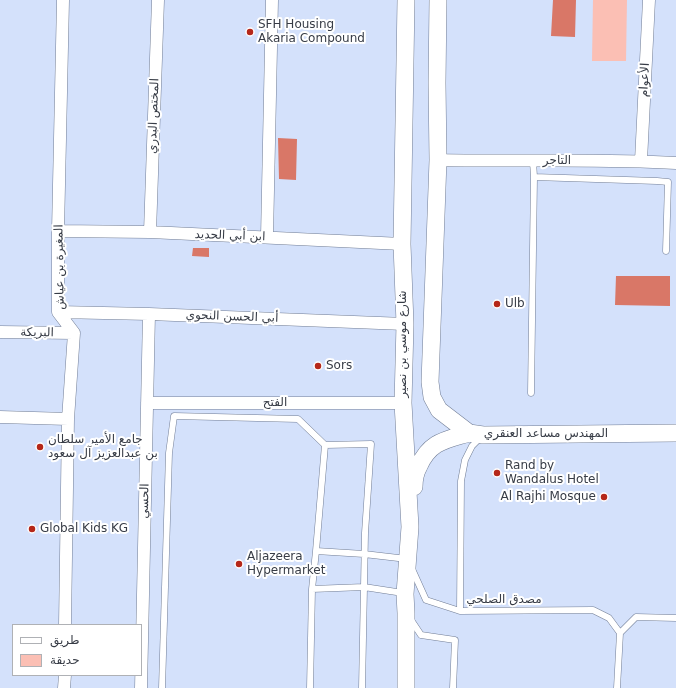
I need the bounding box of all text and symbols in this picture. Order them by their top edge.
place label: SFH Housing Akaria Compound [258,18,365,46]
marker: SFH Housing Akaria Compound [245,27,255,37]
street label: الأعوام [637,62,653,98]
street label: المختص البدري [145,78,163,154]
street label: التاجر [543,154,571,168]
street label: المغيرة بن عياش [52,224,68,310]
street label: ابن أبي الحديد [194,228,266,244]
street label: شارع موسي بن نصير [396,290,410,398]
place label: Ulb [505,297,525,311]
marker: Ulb [492,299,502,309]
street label: أبي الحسن النحوي [185,308,279,326]
street label: البريكة [20,326,54,340]
place label: Sors [326,359,352,373]
marker: Sors [313,361,323,371]
street label: الفتح [263,396,287,410]
street label: المهندس مساعد العنقري [484,427,608,441]
place label: جامع الأمير سلطان بن عبدالعزيز آل سعود [48,433,158,461]
marker: جامع الأمير سلطان بن عبدالعزيز آل سعود [35,442,45,452]
place label: Rand by Wandalus Hotel [505,459,599,487]
marker: Rand by Wandalus Hotel [492,468,502,478]
street label: الحسي [137,483,153,519]
place label: Al Rajhi Mosque [501,490,596,504]
marker: Al Rajhi Mosque [599,492,609,502]
place label: Global Kids KG [40,522,128,536]
marker: Global Kids KG [27,524,37,534]
place label: Aljazeera Hypermarket [247,550,325,578]
marker: Aljazeera Hypermarket [234,559,244,569]
street label: مصدق الصلحي [466,593,542,607]
legend [12,624,142,676]
text: طريق [50,633,80,647]
text: حديقة [50,653,80,667]

